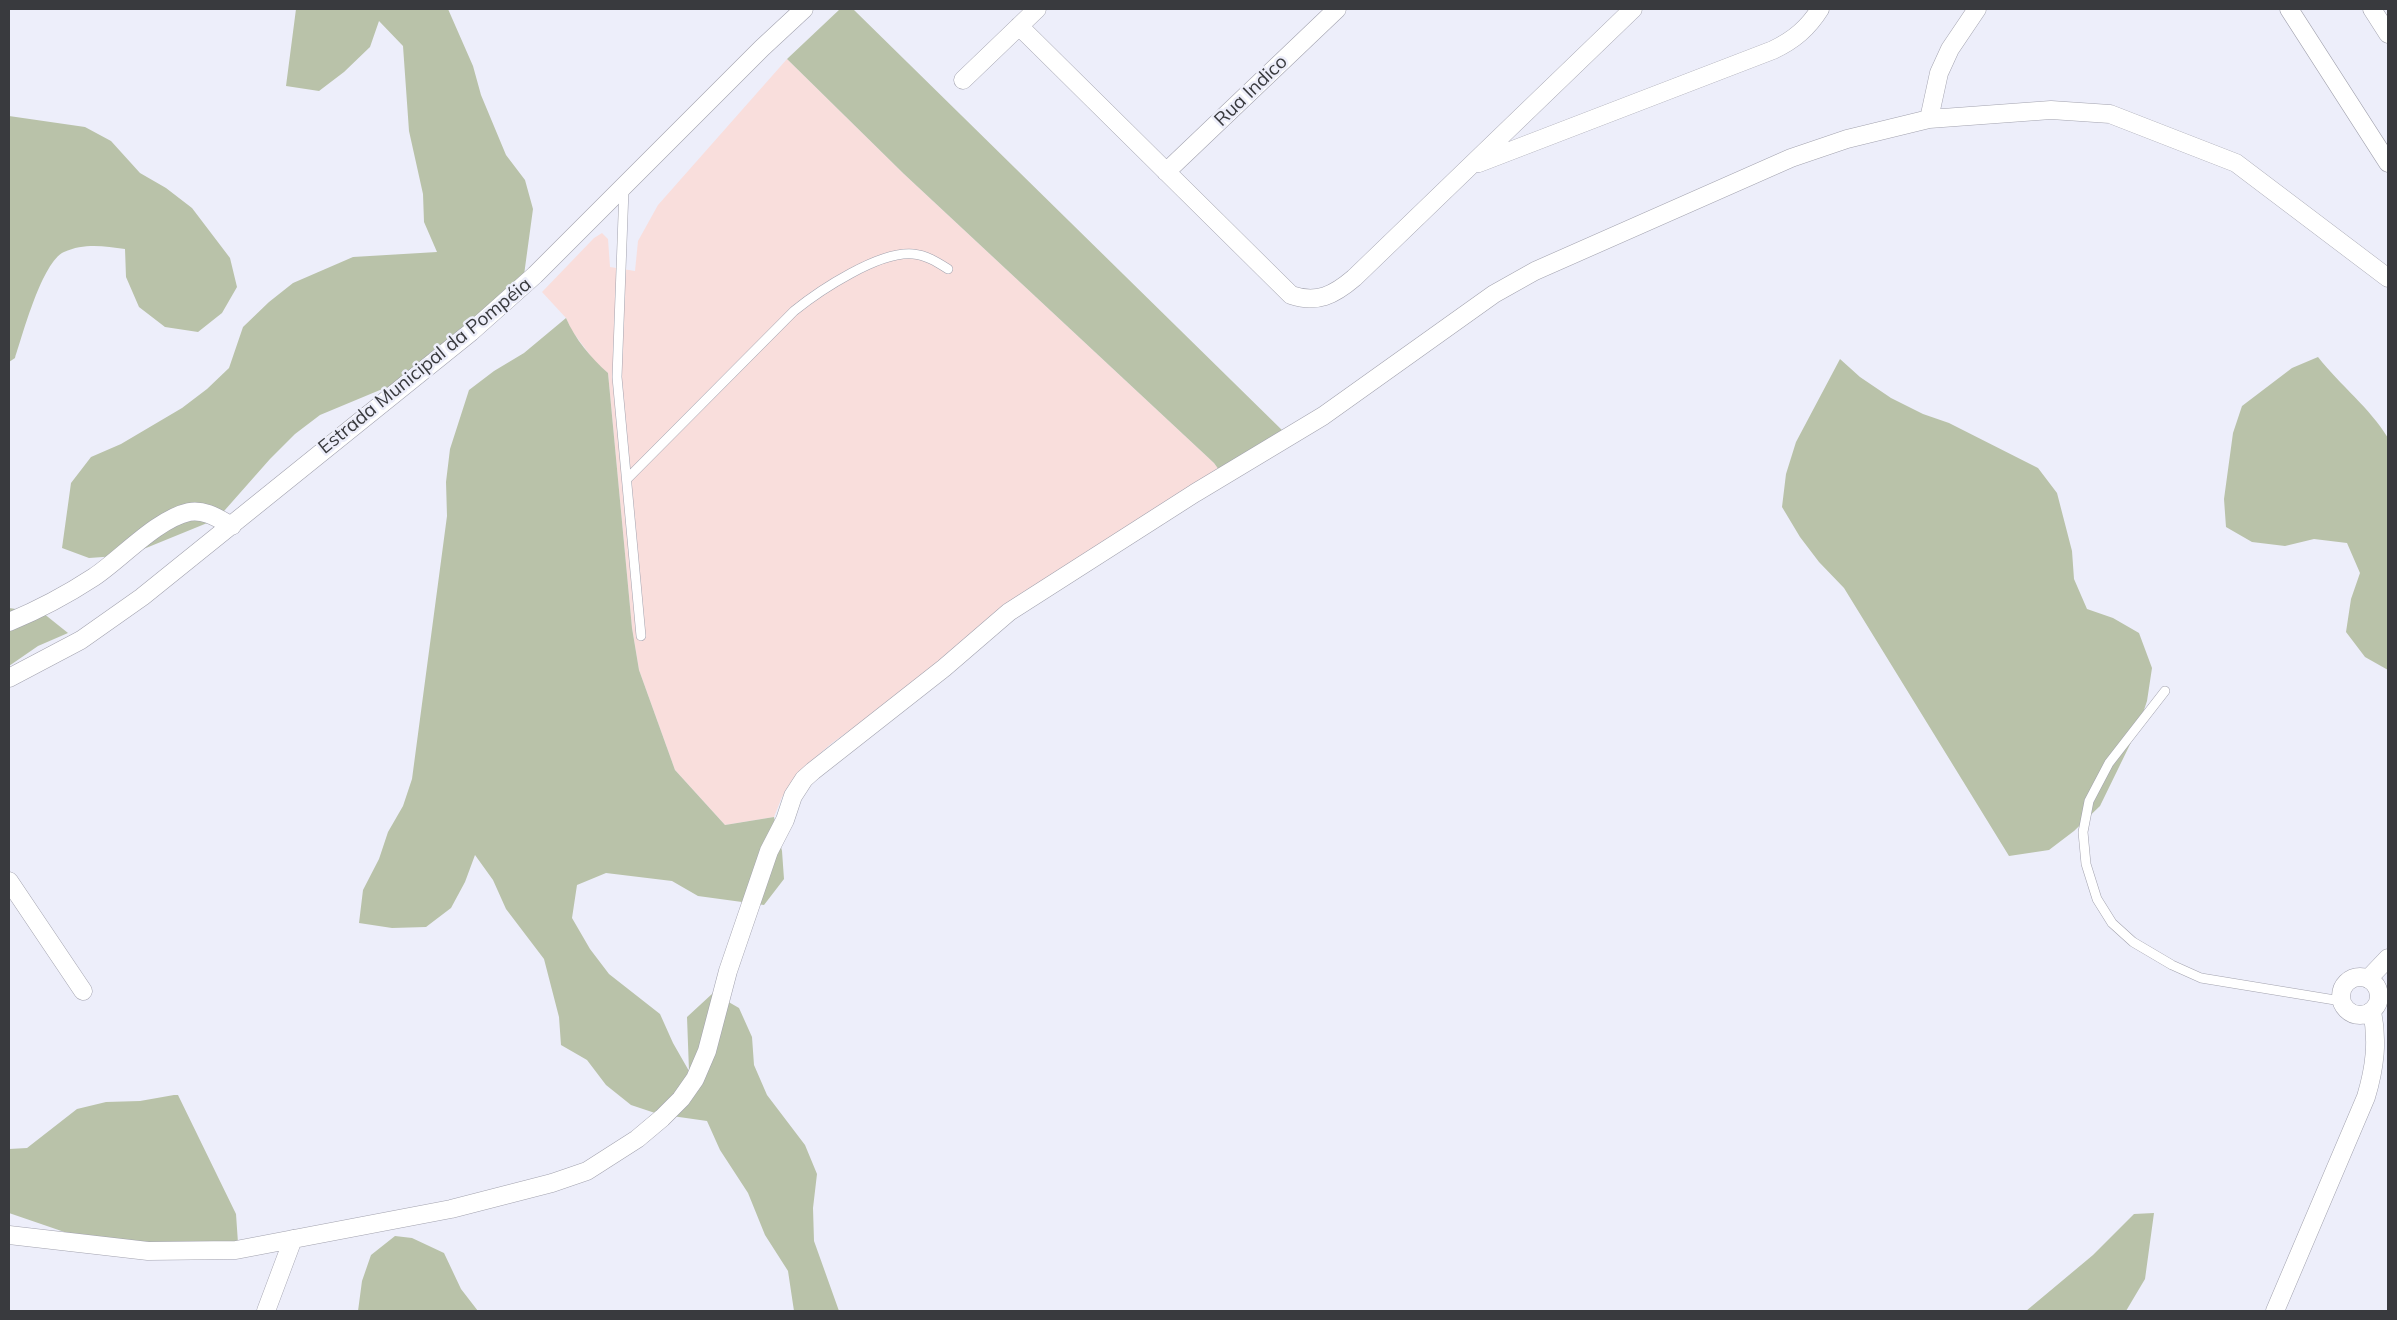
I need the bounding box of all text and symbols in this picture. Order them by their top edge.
street label: Rua Indico [1210,51,1292,131]
street label: Estrada Municipal da Pompéia [314,273,536,459]

